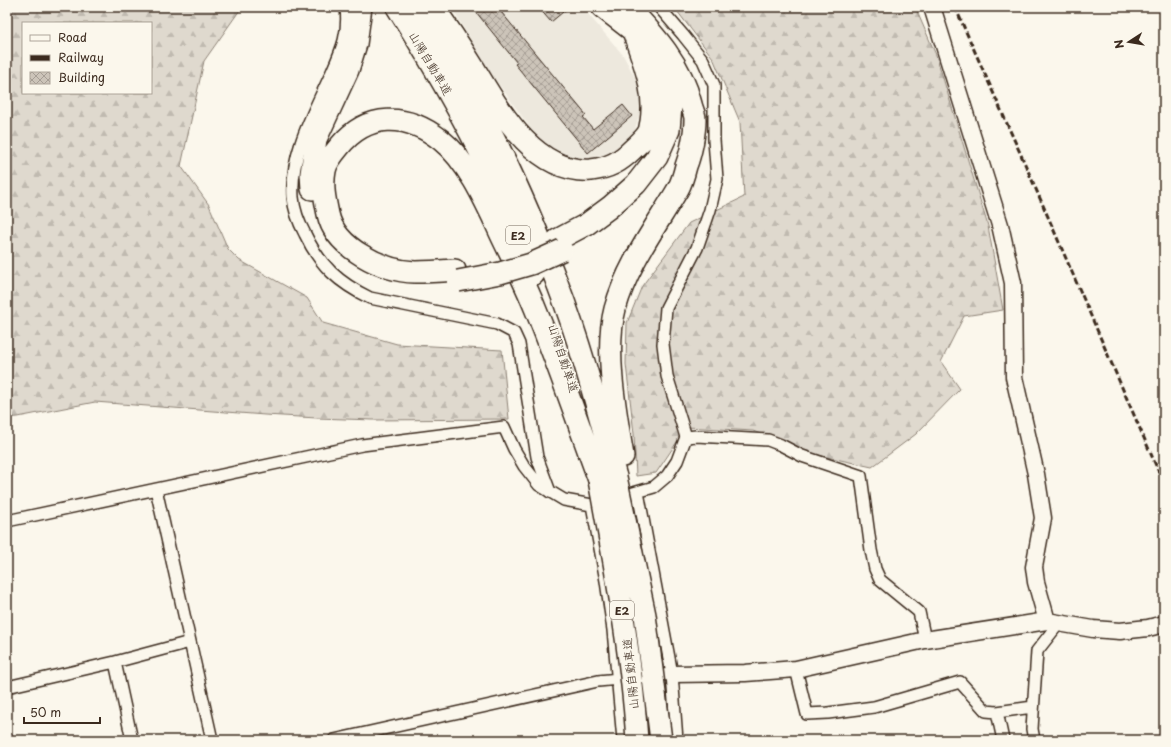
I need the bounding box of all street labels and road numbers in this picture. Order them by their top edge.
street label: 山陽自動車道 [405,27,457,99]
road number: E2 [506,226,530,244]
street label: 山陽自動車道 [544,321,584,395]
road number: E2 [610,601,634,619]
street label: 山陽自動車道 [617,637,643,711]

